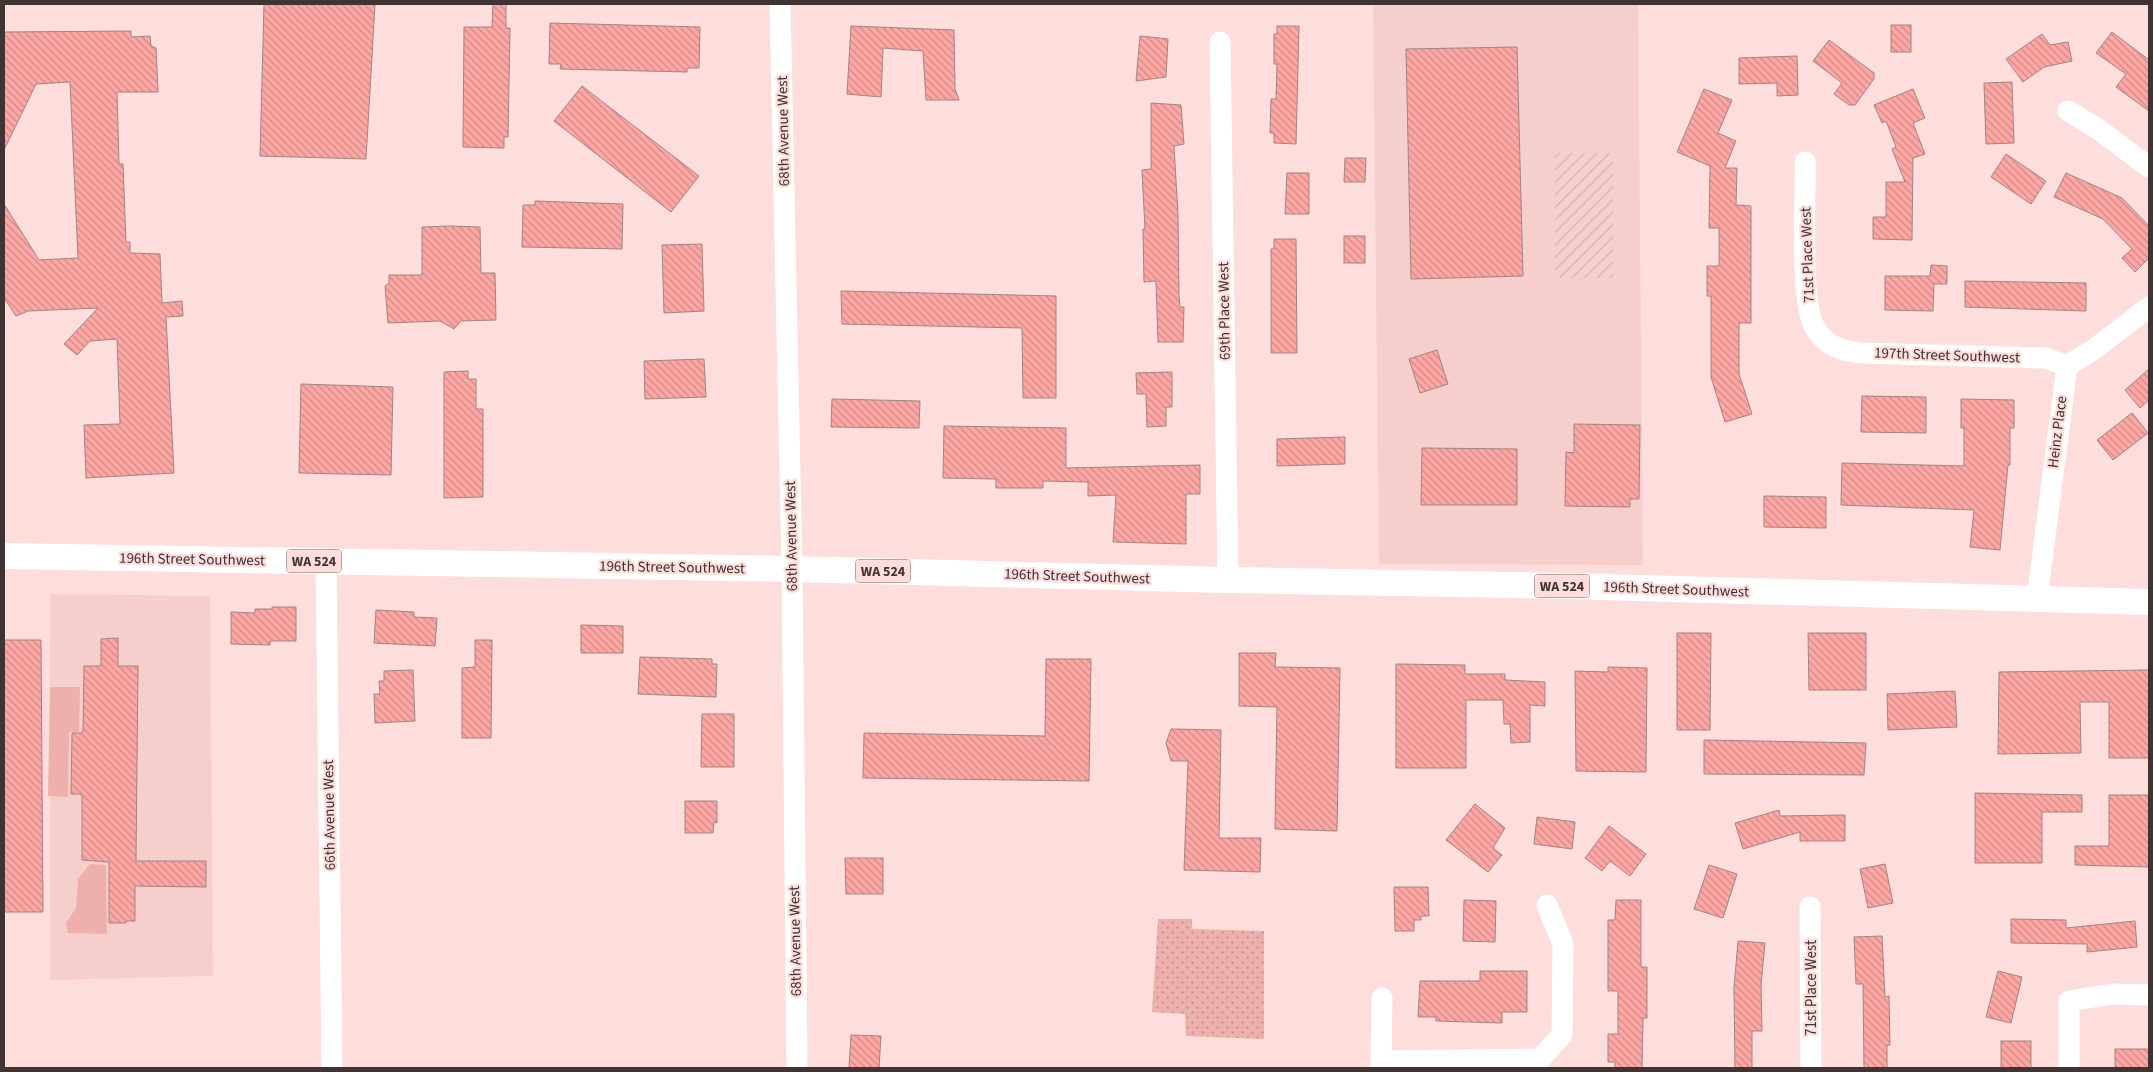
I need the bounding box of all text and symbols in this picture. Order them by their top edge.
street label: 68th Avenue West [772,75,795,186]
street label: 71st Place West [1795,207,1820,303]
street label: 69th Place West [1213,262,1236,360]
street label: 197th Street Southwest [1874,342,2020,369]
street label: Heinz Place [2043,395,2072,469]
street label: 68th Avenue West [780,480,803,591]
street label: 196th Street Southwest [119,548,265,571]
road number: WA 524 [286,550,342,572]
street label: 196th Street Southwest [599,556,745,579]
road number: WA 524 [856,560,910,582]
street label: 196th Street Southwest [1004,563,1150,590]
road number: WA 524 [1534,574,1590,598]
street label: 196th Street Southwest [1603,576,1749,603]
street label: 66th Avenue West [318,759,341,870]
street label: 68th Avenue West [784,885,807,996]
street label: 71st Place West [1801,940,1822,1036]

